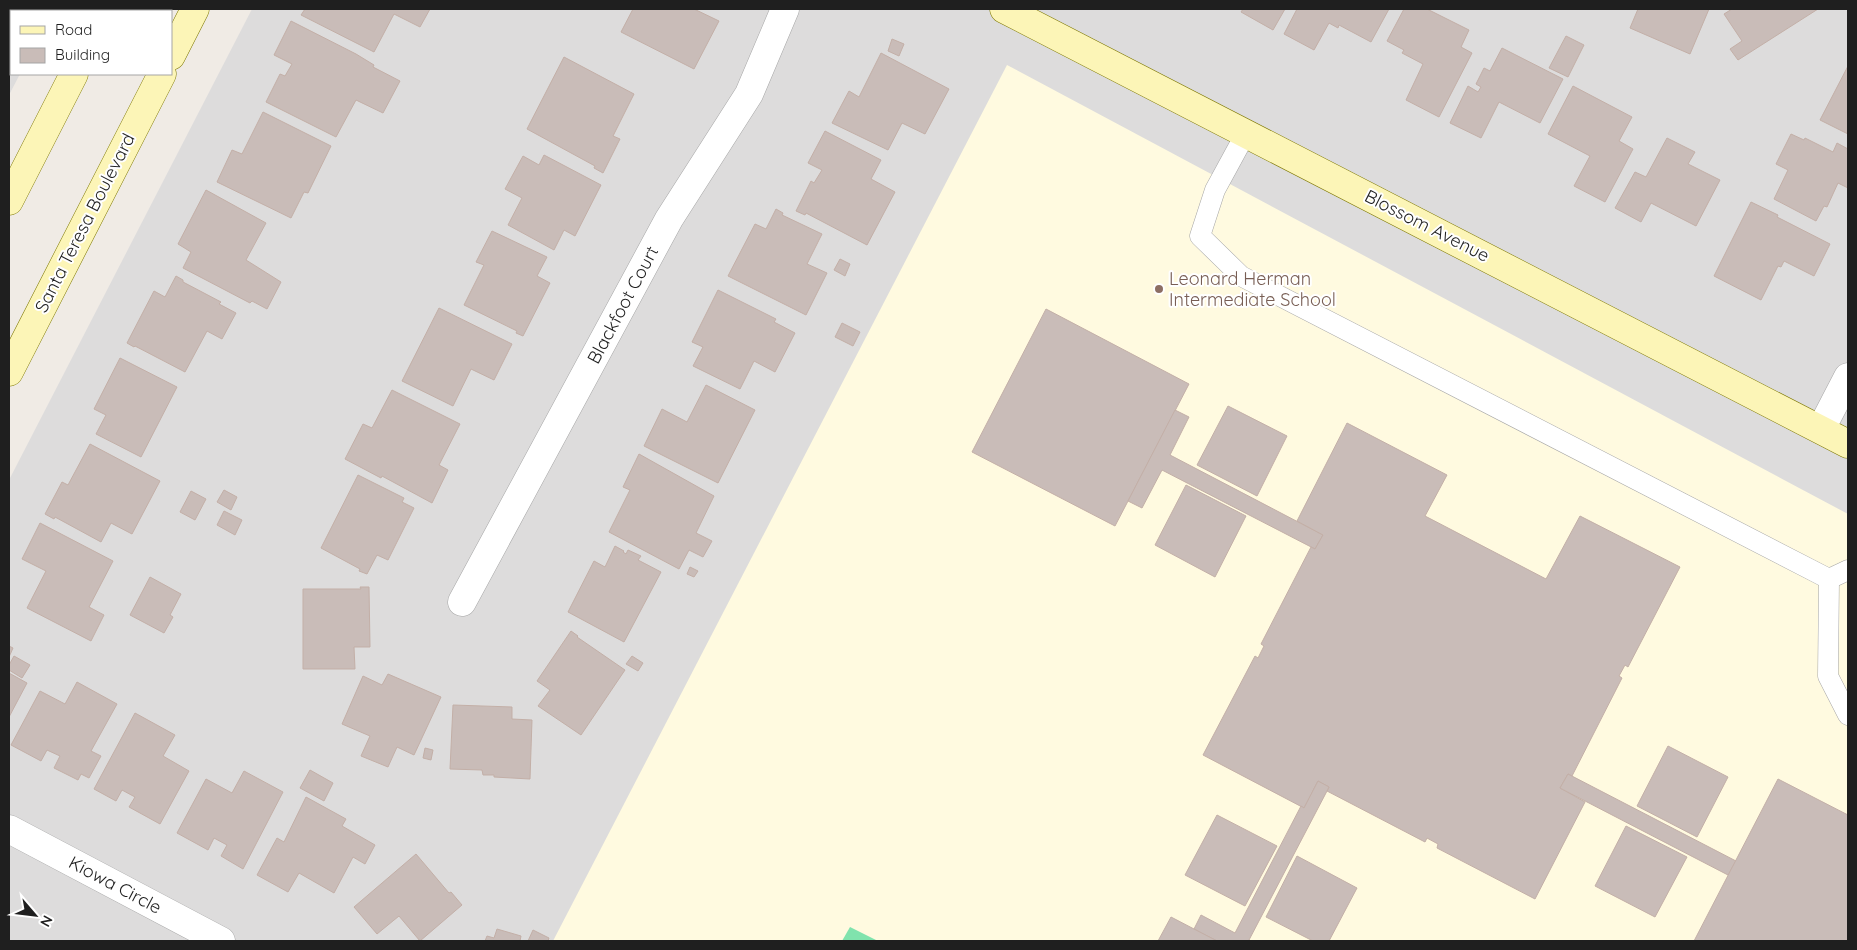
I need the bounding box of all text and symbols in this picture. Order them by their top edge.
legend [10,10,172,75]
text: Road [55,20,92,39]
text: Building [55,45,110,64]
street label: Santa Teresa Boulevard [29,129,140,316]
street label: Blossom Avenue [1361,184,1494,267]
street label: Blackfoot Court [582,242,663,368]
place label: Leonard Herman Intermediate School [1169,267,1336,311]
marker: Leonard Herman Intermediate School [1153,283,1165,295]
street label: Kiowa Circle [65,850,166,919]
north arrow [10,890,60,940]
text: N [36,912,57,930]

